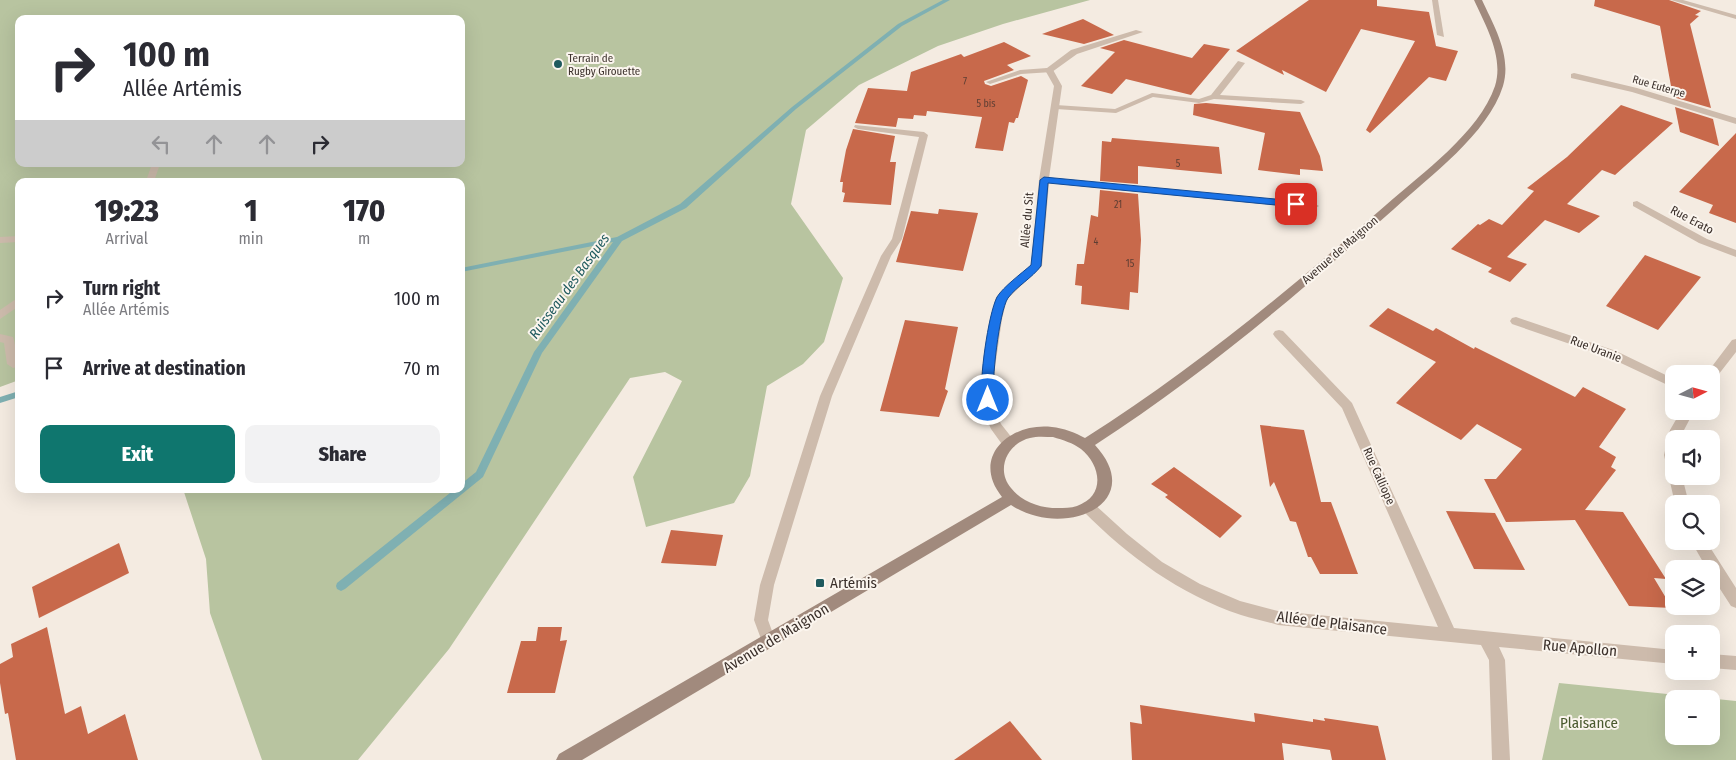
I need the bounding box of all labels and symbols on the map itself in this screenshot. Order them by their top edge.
place label: Terrain de Rugby Girouette [568,52,640,78]
marker: Terrain de Rugby Girouette [552,58,564,70]
street label: Rue Euterpe [1631,73,1687,100]
house number: 7 [963,76,967,88]
house number: 5 bis [976,98,996,110]
house number: 5 [1176,158,1181,170]
pin [1275,183,1317,225]
street label: Allée du Sit [1018,192,1036,248]
house number: 21 [1114,199,1122,211]
street label: Rue Erato [1668,203,1716,237]
street label: Avenue de Maignon [1299,213,1381,287]
water label: Ruisseau des Basques [526,230,613,342]
house number: 4 [1094,236,1099,248]
house number: 15 [1126,258,1135,270]
street label: Rue Uranie [1568,333,1624,365]
north arrow [1665,365,1720,420]
position arrow [961,373,1013,425]
street label: Rue Calliope [1360,445,1398,507]
place label: Artémis [830,574,877,592]
marker: Artémis [814,577,826,589]
street label: Avenue de Maignon [720,599,832,677]
street label: Allée de Plaisance [1276,607,1388,639]
street label: Rue Apollon [1542,636,1618,660]
park label: Plaisance [1560,714,1618,732]

